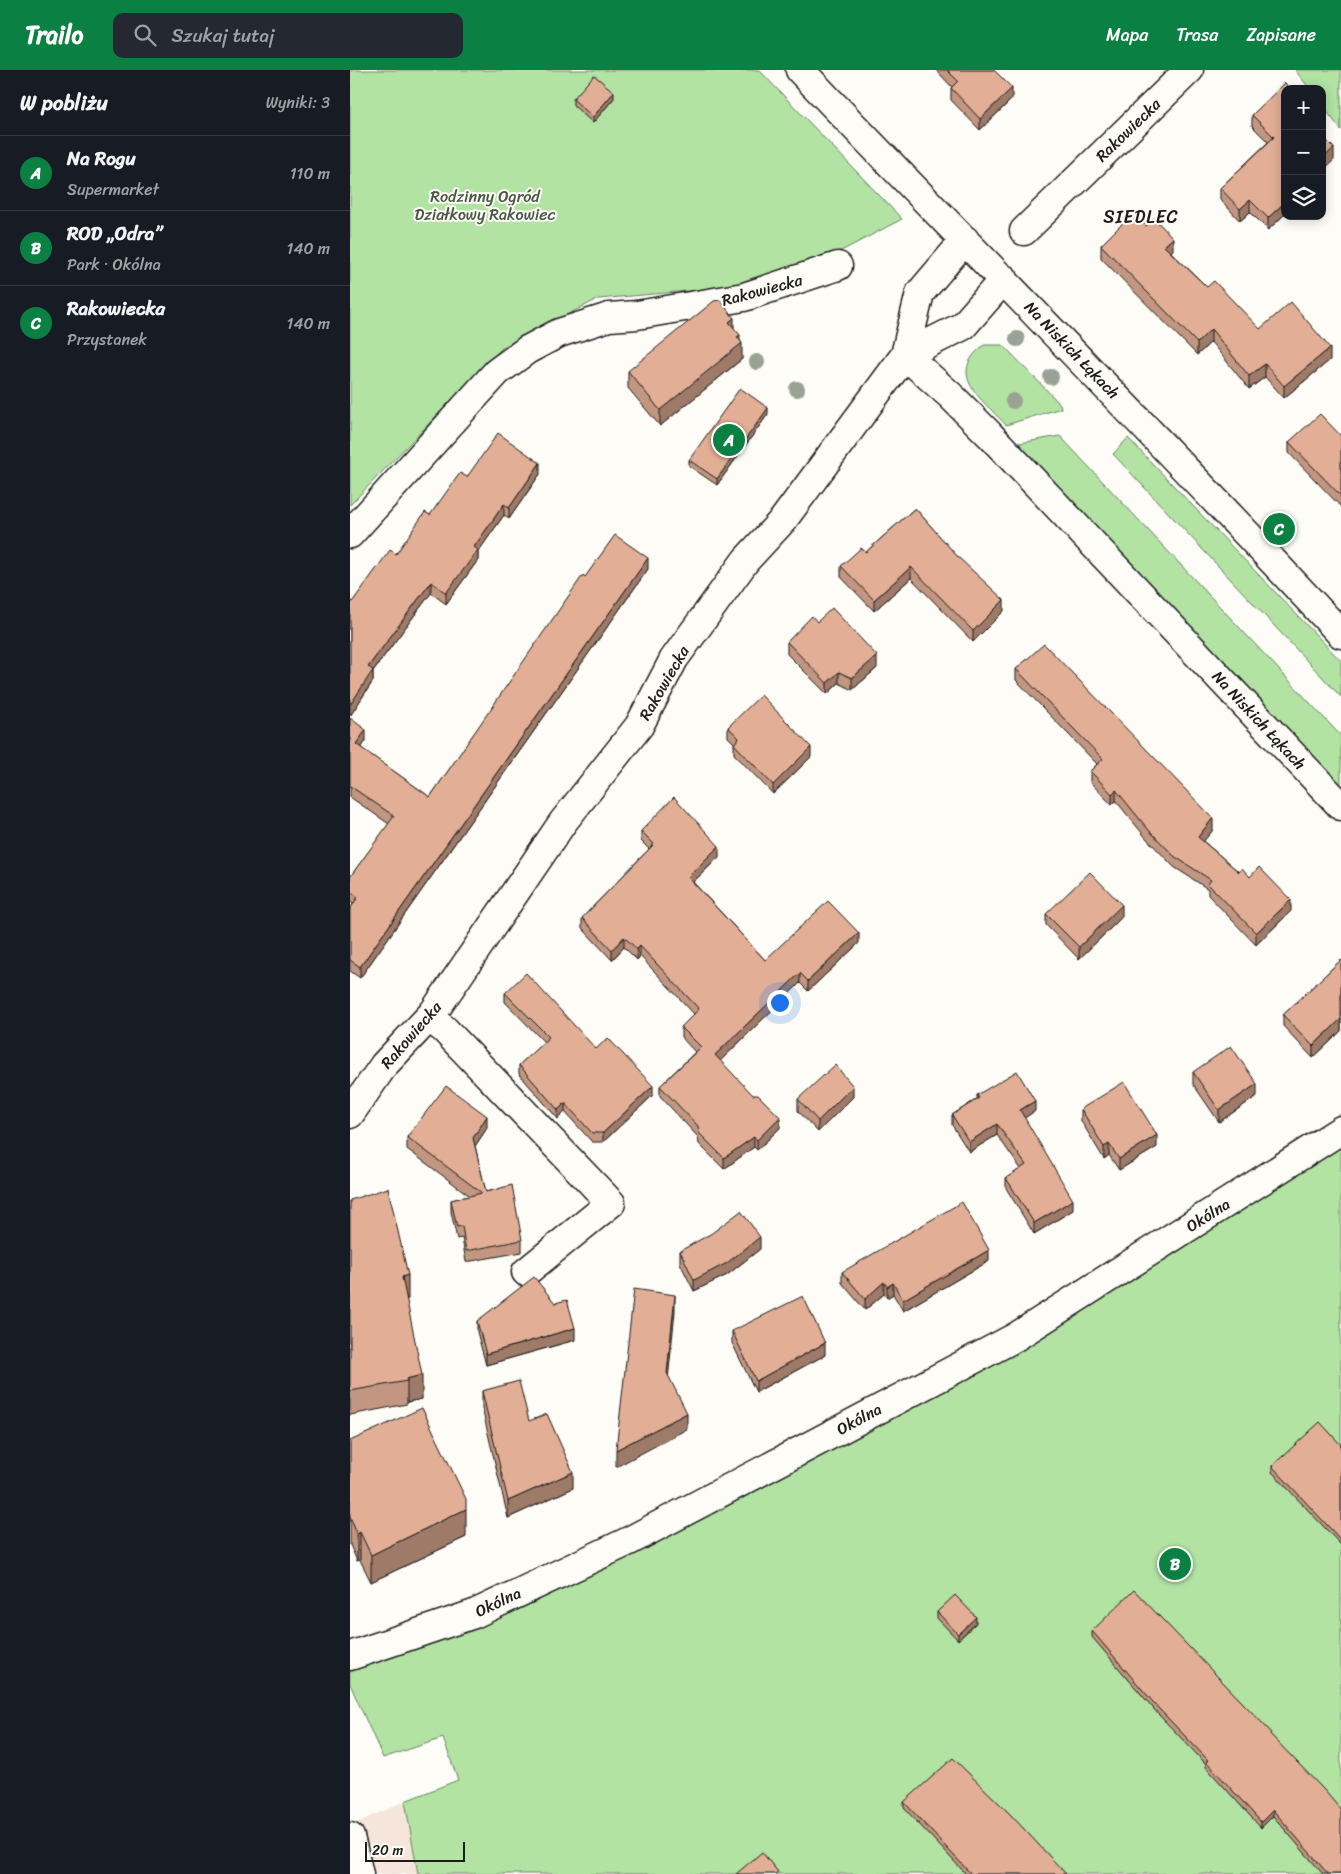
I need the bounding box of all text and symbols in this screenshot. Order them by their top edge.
search box [113,13,463,58]
text: Trailo [25,14,83,56]
text: Szukaj tutaj [171,19,275,52]
text: Mapa [1106,19,1148,51]
text: Trasa [1176,19,1218,51]
text: Zapisane [1246,19,1316,51]
icon: search [131,21,159,49]
text: W pobliżu [20,84,108,122]
map controls [1281,85,1326,220]
button: + [1281,85,1326,130]
text: Wyniki: 3 [266,88,330,117]
street label: Rakowiecka [1088,90,1168,169]
button: − [1281,130,1326,175]
text: Na Rogu [67,142,136,175]
text: A [31,159,41,188]
text: 110 m [290,159,330,188]
text: Supermarket [67,175,159,204]
button: layers [1281,175,1326,220]
park label: Rodzinny Ogród Działkowy Rakowiec [415,182,555,229]
district label: SIEDLEC [1103,201,1179,233]
text: ROD „Odra” [67,217,162,250]
text: B [31,234,41,263]
text: 140 m [287,234,330,263]
text: Park · Okólna [67,250,161,279]
street label: Rakowiecka [718,265,807,315]
text: Rakowiecka [67,292,165,325]
street label: Na Niskich Łąkach [1017,294,1127,406]
text: C [31,309,41,338]
text: 140 m [287,309,330,338]
text: Przystanek [67,325,147,354]
pin: A [713,421,745,459]
pin: C [1263,510,1295,548]
street label: Rakowiecka [631,639,698,726]
street label: Na Niskich Łąkach [1205,663,1313,777]
your location [767,990,793,1016]
street label: Rakowiecka [373,994,450,1076]
street label: Okólna [1180,1190,1236,1240]
street label: Okólna [831,1395,887,1443]
pin: B [1159,1545,1191,1583]
street label: Okólna [470,1579,526,1625]
text: 20 m [372,1838,403,1863]
scale bar [365,1839,465,1862]

